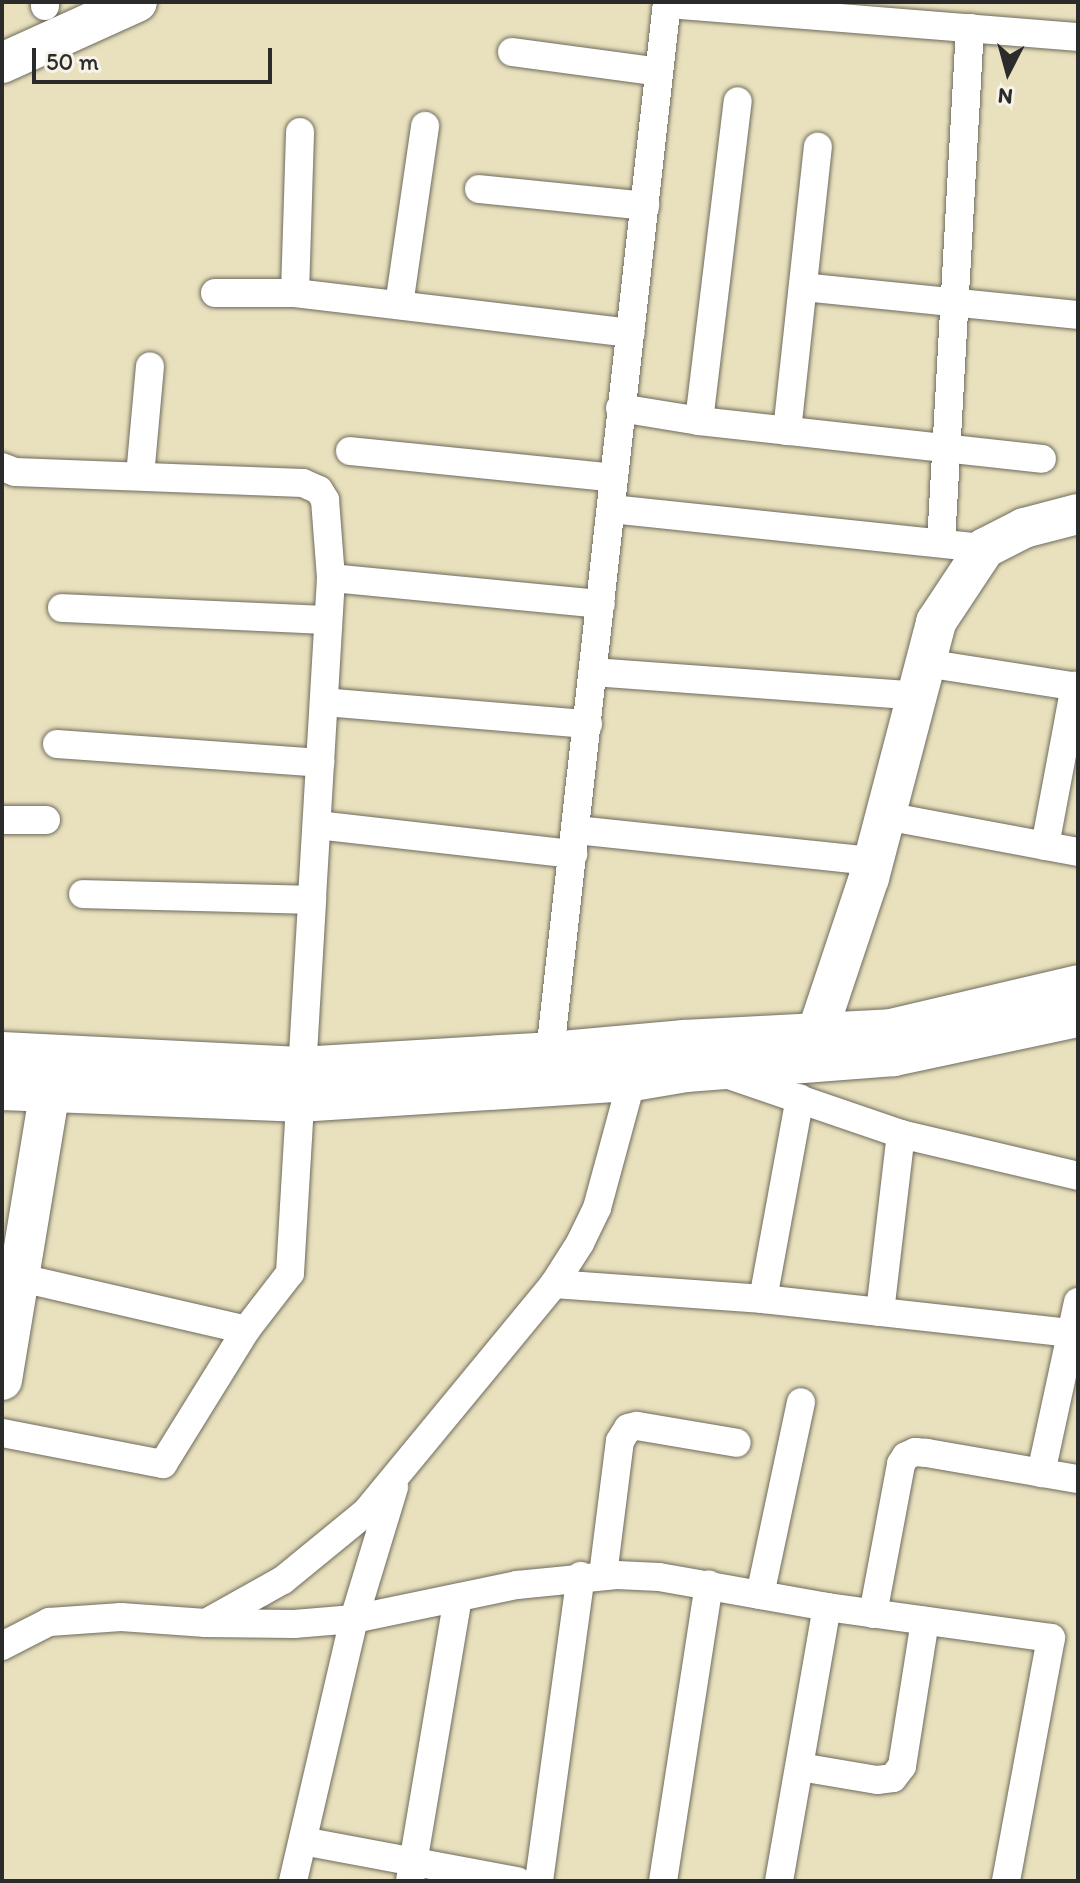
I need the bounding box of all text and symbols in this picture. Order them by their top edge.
scale bar [36,32,276,82]
north arrow [968,32,1048,112]
text: 50 m [46,47,99,76]
text: N [997,82,1014,111]

